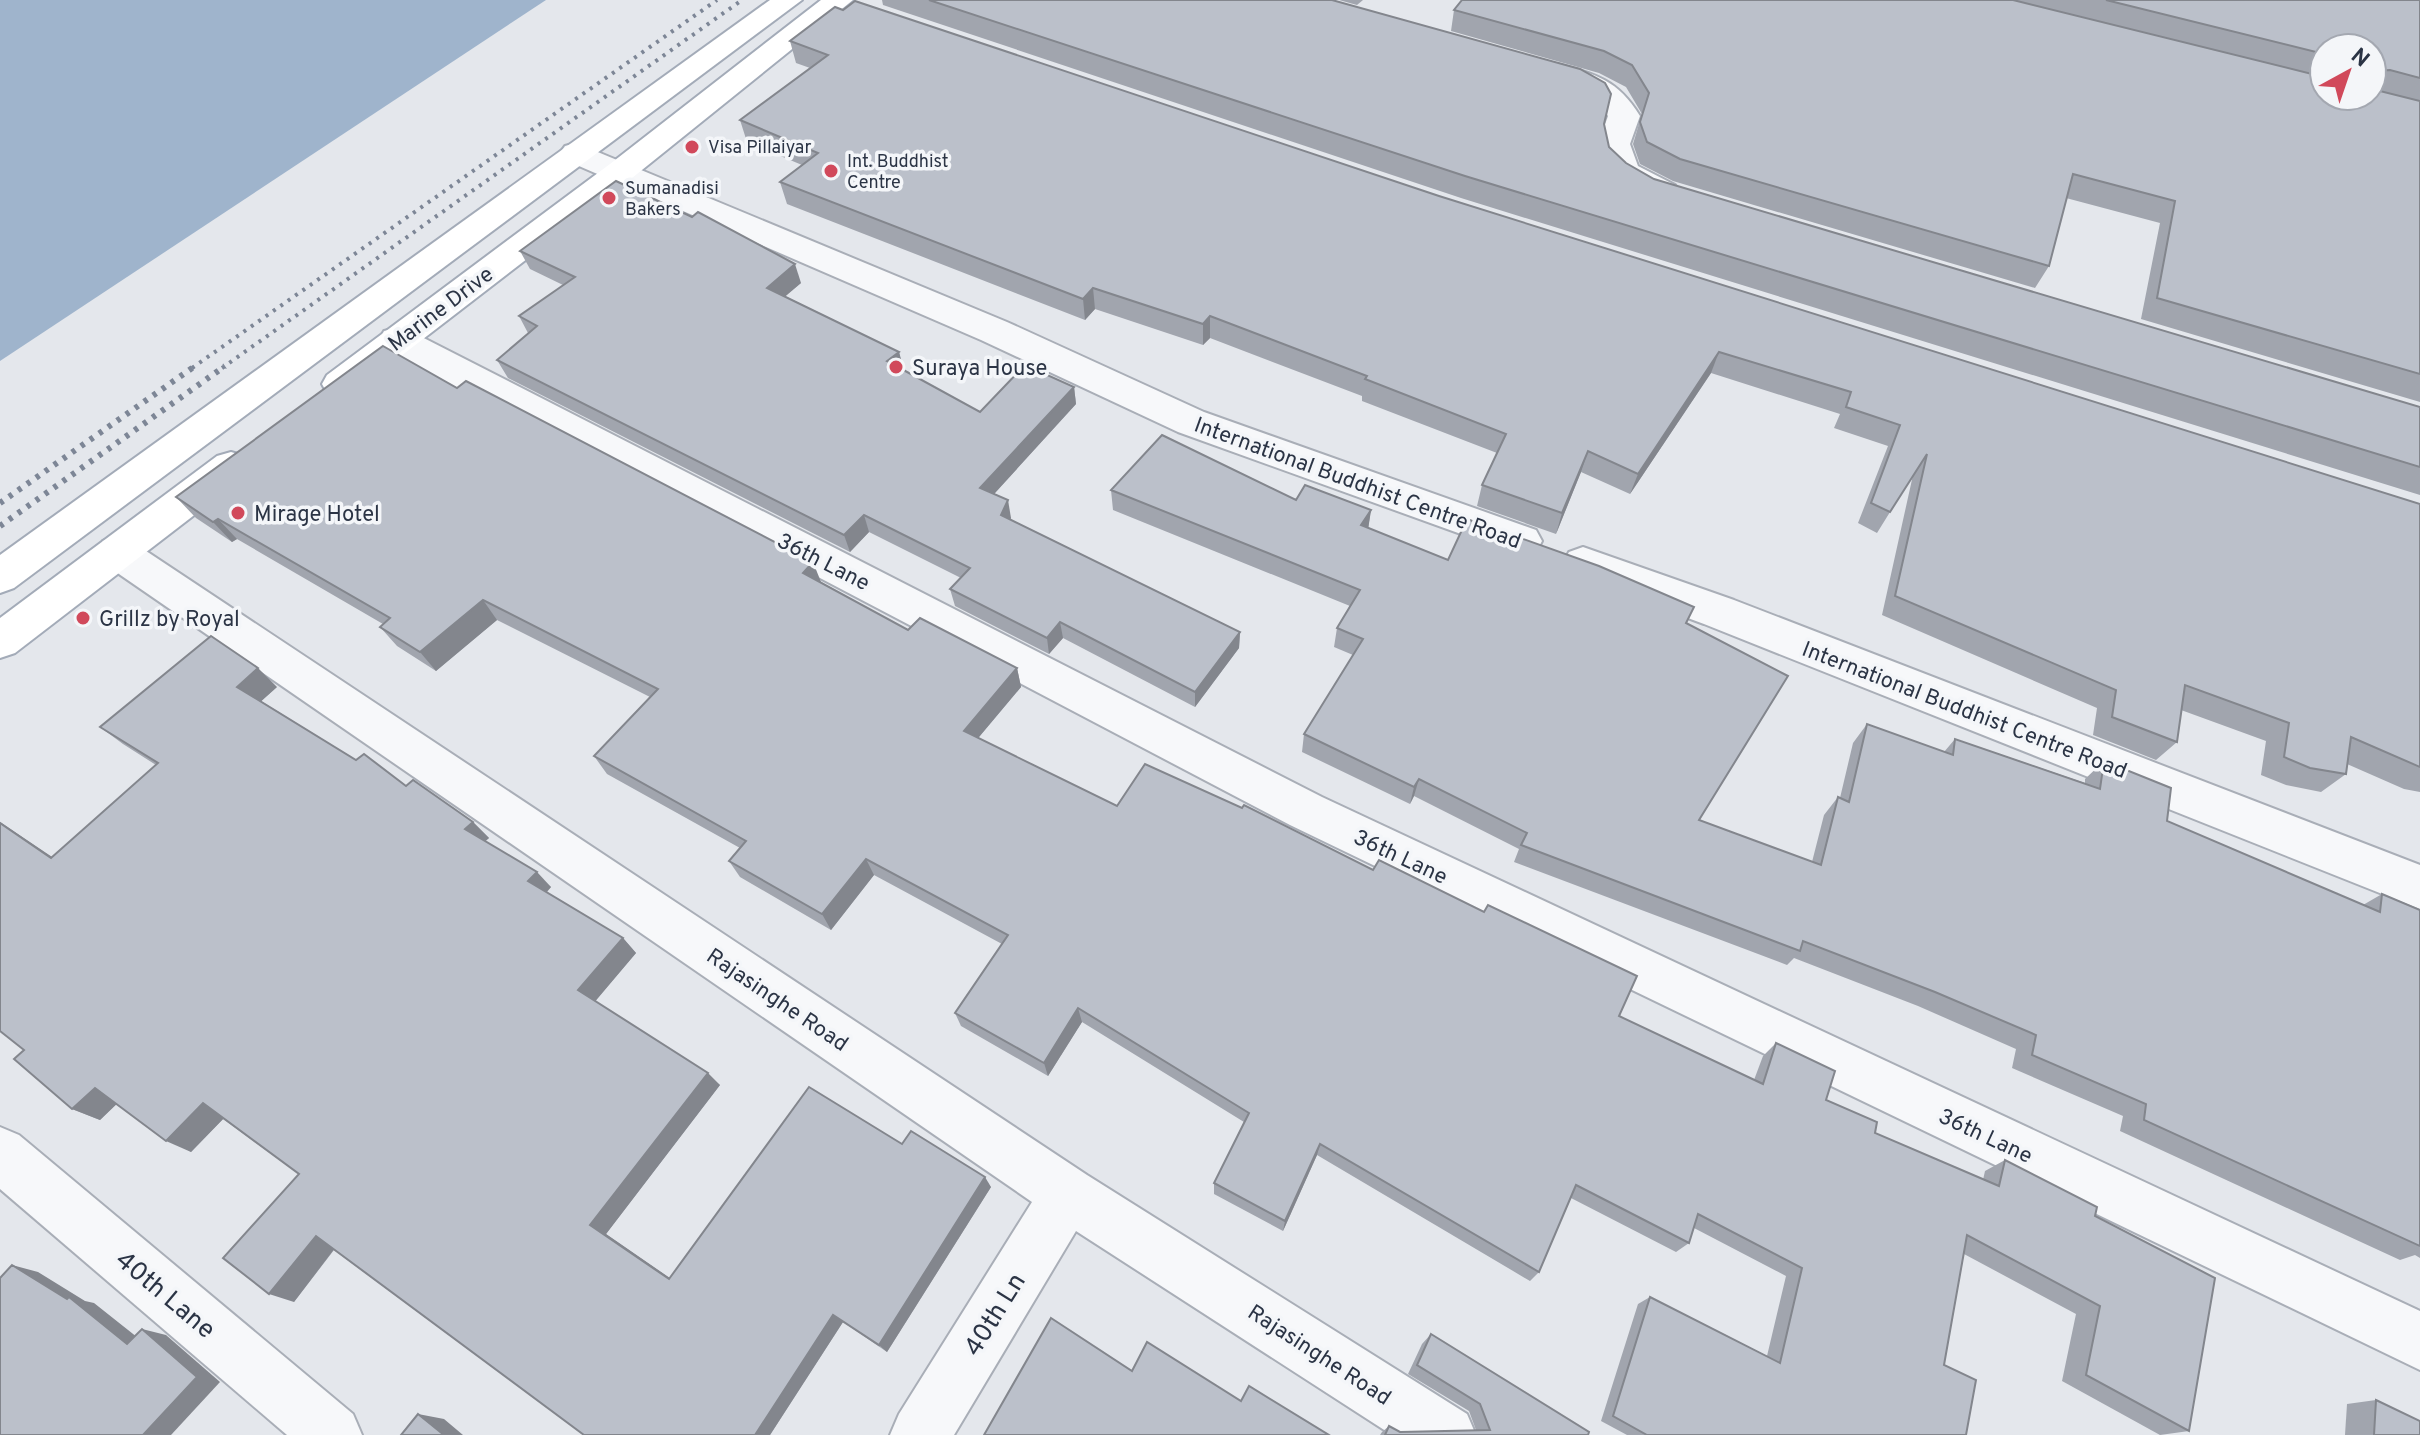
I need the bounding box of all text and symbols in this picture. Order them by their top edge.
north arrow [2308,32,2388,112]
text: N [2345,43,2374,74]
place label: Visa Pillaiyar [708,137,812,160]
marker: Visa Pillaiyar [683,138,701,156]
place label: Int. Buddhist Centre [847,151,949,195]
marker: Int. Buddhist Centre [822,162,840,180]
place label: Sumanadisi Bakers [625,178,719,222]
marker: Sumanadisi Bakers [600,189,618,207]
street label: Marine Drive [384,262,499,358]
place label: Suraya House [912,356,1047,383]
marker: Suraya House [887,358,905,376]
street label: International Buddhist Centre Road [1190,412,1524,556]
place label: Mirage Hotel [254,502,380,529]
marker: Mirage Hotel [229,504,247,522]
street label: 36th Lane [772,528,874,598]
place label: Grillz by Royal [99,607,240,634]
marker: Grillz by Royal [74,609,92,627]
street label: International Buddhist Centre Road [1798,637,2130,786]
street label: 36th Lane [1349,825,1451,892]
street label: Rajasinghe Road [700,944,853,1059]
street label: 36th Lane [1934,1104,2036,1171]
street label: 40th Lane [108,1245,221,1347]
street label: 40th Ln [958,1268,1035,1363]
street label: Rajasinghe Road [1242,1300,1395,1412]

